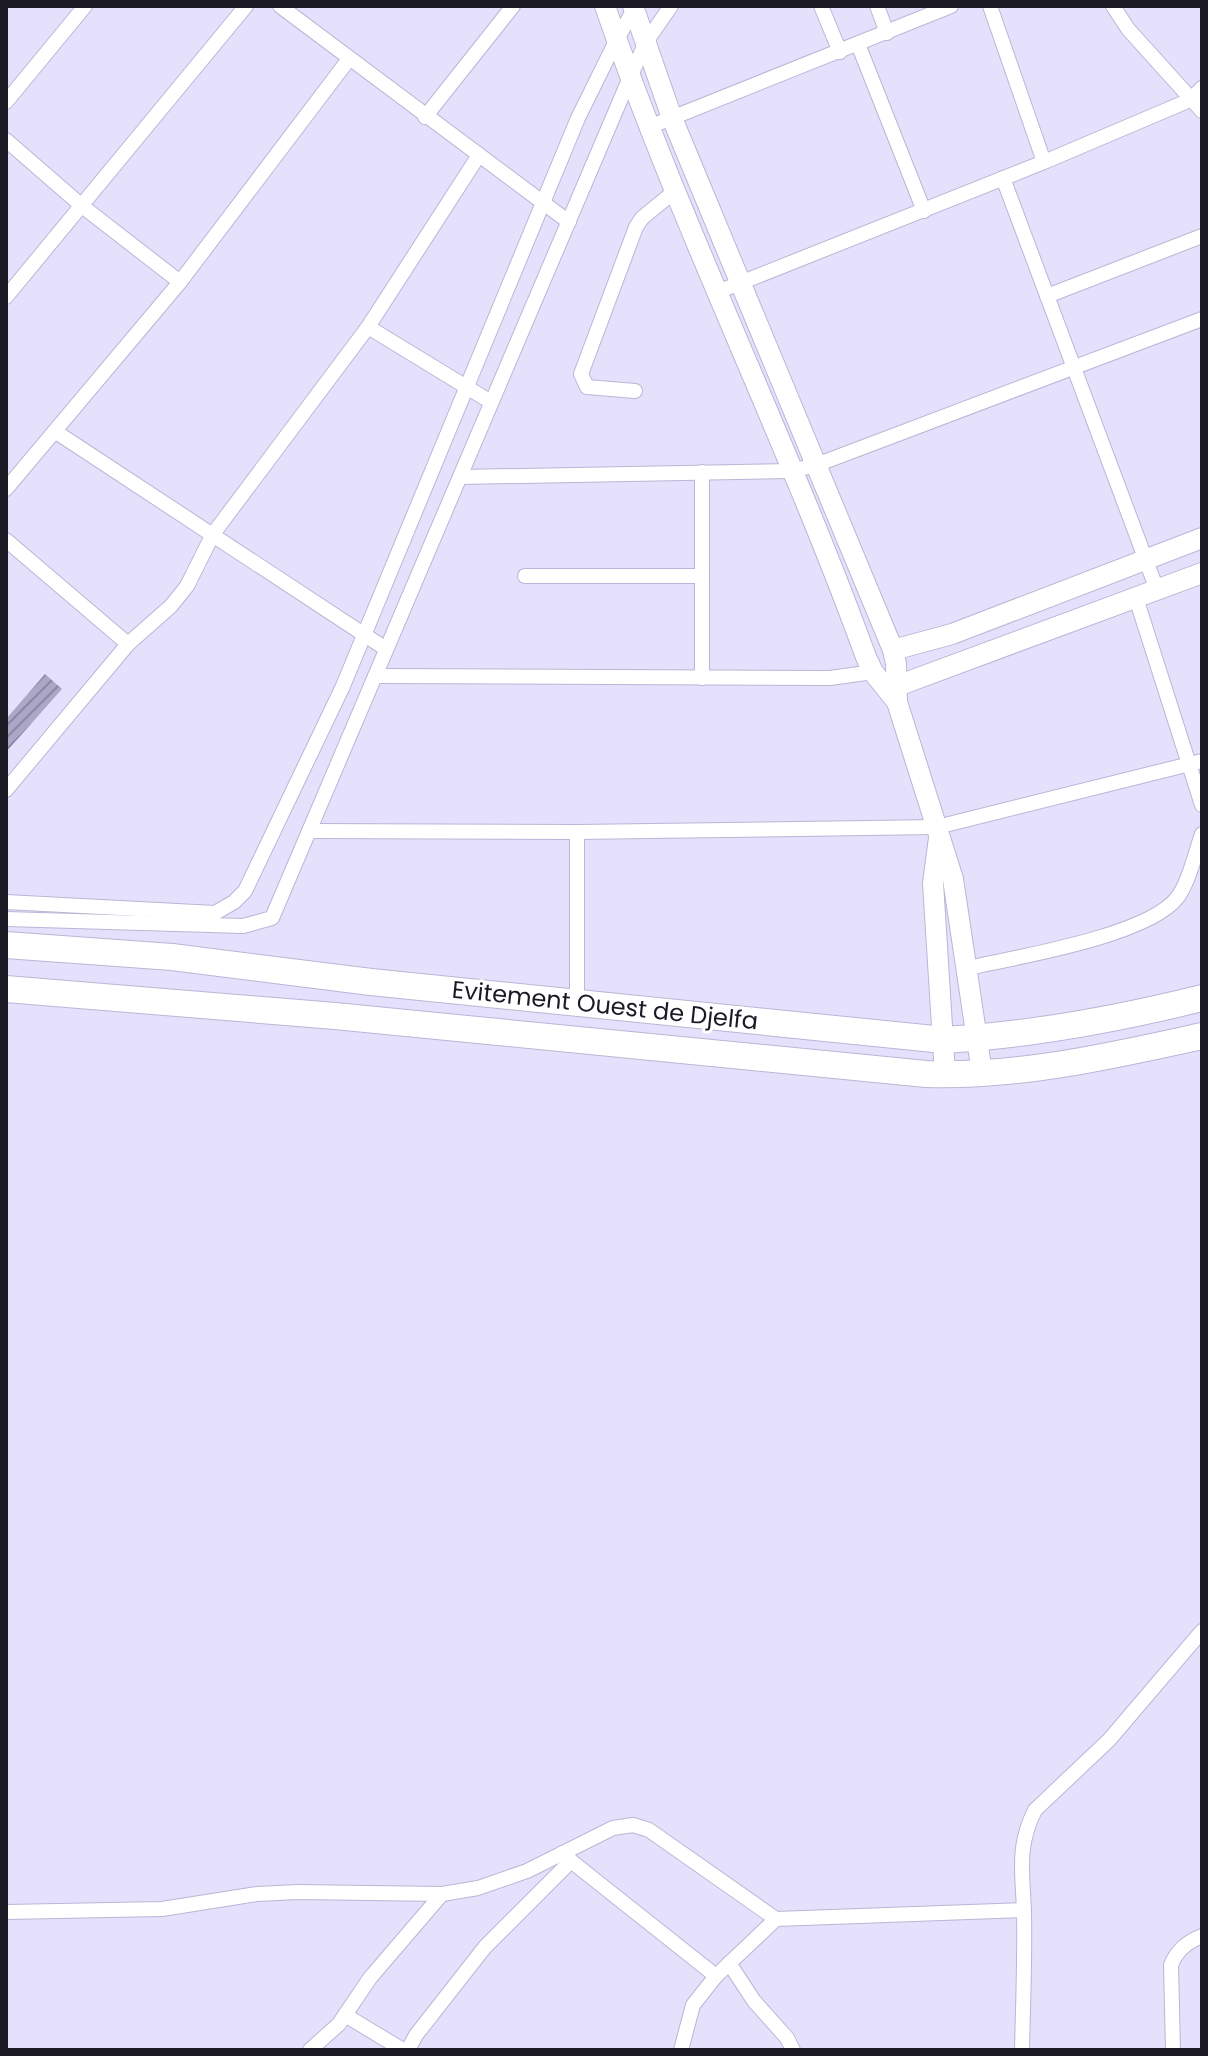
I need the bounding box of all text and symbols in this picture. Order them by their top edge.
street label: Evitement Ouest de Djelfa [450,973,760,1037]

